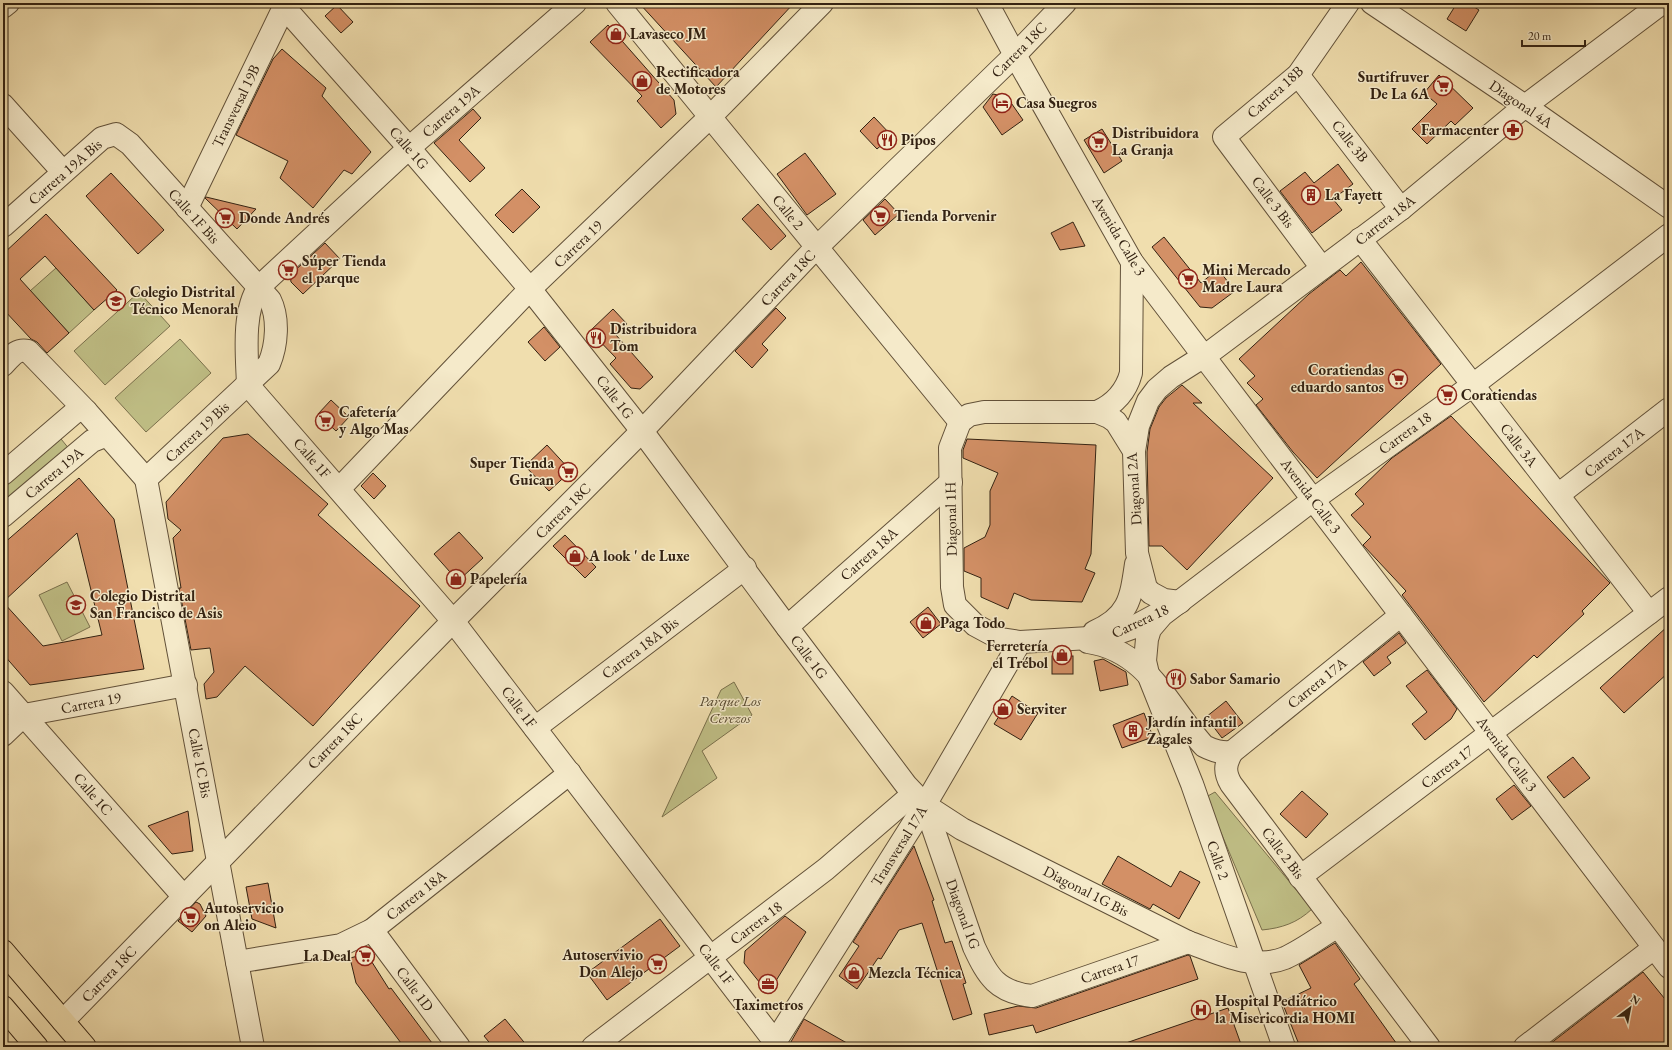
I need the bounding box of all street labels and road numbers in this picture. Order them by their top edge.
street label: Carrera 18C [987,18,1051,82]
street label: Transversal 19B [207,61,264,150]
street label: Carrera 18B [1242,61,1307,122]
street label: Diagonal 4A [1486,75,1557,132]
street label: Carrera 19A [418,80,484,141]
street label: Calle 3B [1328,116,1373,166]
street label: Calle 1G [386,122,433,173]
street label: Carrera 19A Bis [24,134,106,209]
street label: Calle 3 Bis [1248,172,1299,232]
street label: Calle 1F Bis [165,184,224,247]
street label: Calle 2 [768,190,809,234]
street label: Carrera 18A [1351,190,1419,249]
street label: Avenida Calle 3 [1088,192,1151,279]
street label: Carrera 19 [549,216,606,272]
street label: Carrera 18C [756,245,819,310]
street label: Calle 1G [592,371,639,423]
street label: Carrera 19 Bis [160,397,233,466]
street label: Carrera 18 [1374,407,1435,458]
street label: Calle 3A [1496,419,1543,471]
street label: Carrera 17A [1580,422,1648,481]
street label: Calle 1F [290,433,335,482]
street label: Carrera 19A [20,442,88,503]
street label: Diagonal 2A [1121,451,1146,526]
street label: Avenida Calle 3 [1276,453,1346,537]
street label: Carrera 18C [531,479,595,543]
street label: Diagonal 1H [940,481,961,557]
street label: Carrera 18A [836,522,902,585]
street label: Carrera 18 [1108,599,1171,642]
street label: Carrera 18A Bis [597,612,682,683]
street label: Calle 1G [787,631,832,683]
street label: Carrera 17A [1283,652,1351,712]
street label: Calle 1F [497,682,541,732]
street label: Carrera 19 [59,687,123,718]
street label: Carrera 18C [303,708,366,773]
street label: Avenida Calle 3 [1472,711,1542,795]
street label: Calle 1C Bis [184,726,217,800]
street label: Carrera 17 [1417,740,1477,793]
street label: Calle 1C [70,768,117,819]
street label: Transversal 17A [866,801,931,890]
street label: Calle 2 Bis [1258,823,1309,883]
street label: Calle 2 [1203,838,1234,883]
street label: Diagonal 1G Bis [1040,861,1133,920]
street label: Carrera 18A [382,865,450,924]
street label: Diagonal 1G [942,876,985,952]
street label: Carrera 18 [726,897,786,949]
street label: Calle 1F [694,939,738,989]
street label: Carrera 18C [77,941,140,1006]
street label: Carrera 17 [1078,949,1142,987]
street label: Calle 1D [392,963,438,1015]

